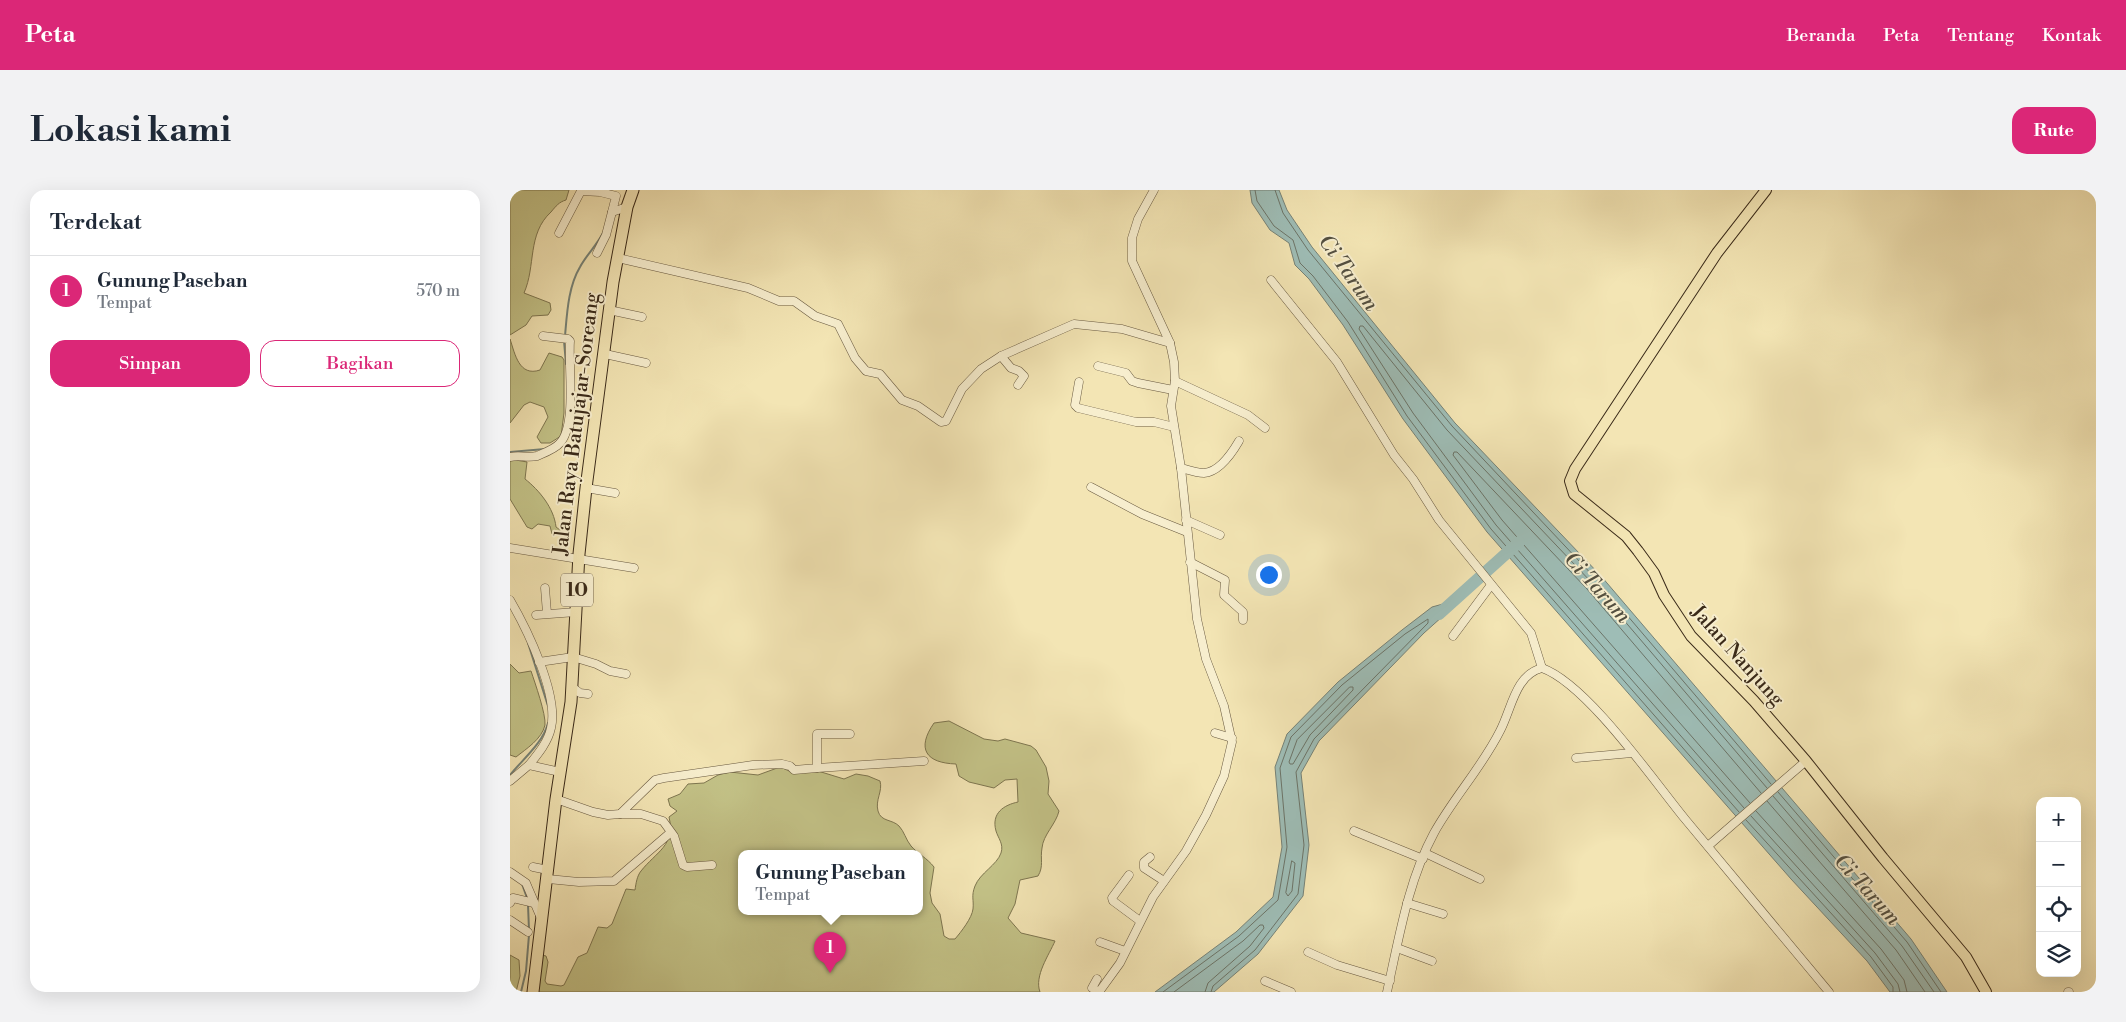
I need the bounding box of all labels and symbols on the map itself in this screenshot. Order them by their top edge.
water label: Ci Tarum [1312,230,1384,317]
street label: Jalan Raya Batujajar-Soreang [548,291,606,558]
water label: Ci Tarum [1558,547,1636,630]
your location [1256,562,1282,588]
road number: 10 [561,574,593,606]
street label: Jalan Nanjung [1684,599,1789,712]
water label: Ci Tarum [1828,849,1906,932]
pin: 1 [814,932,846,973]

